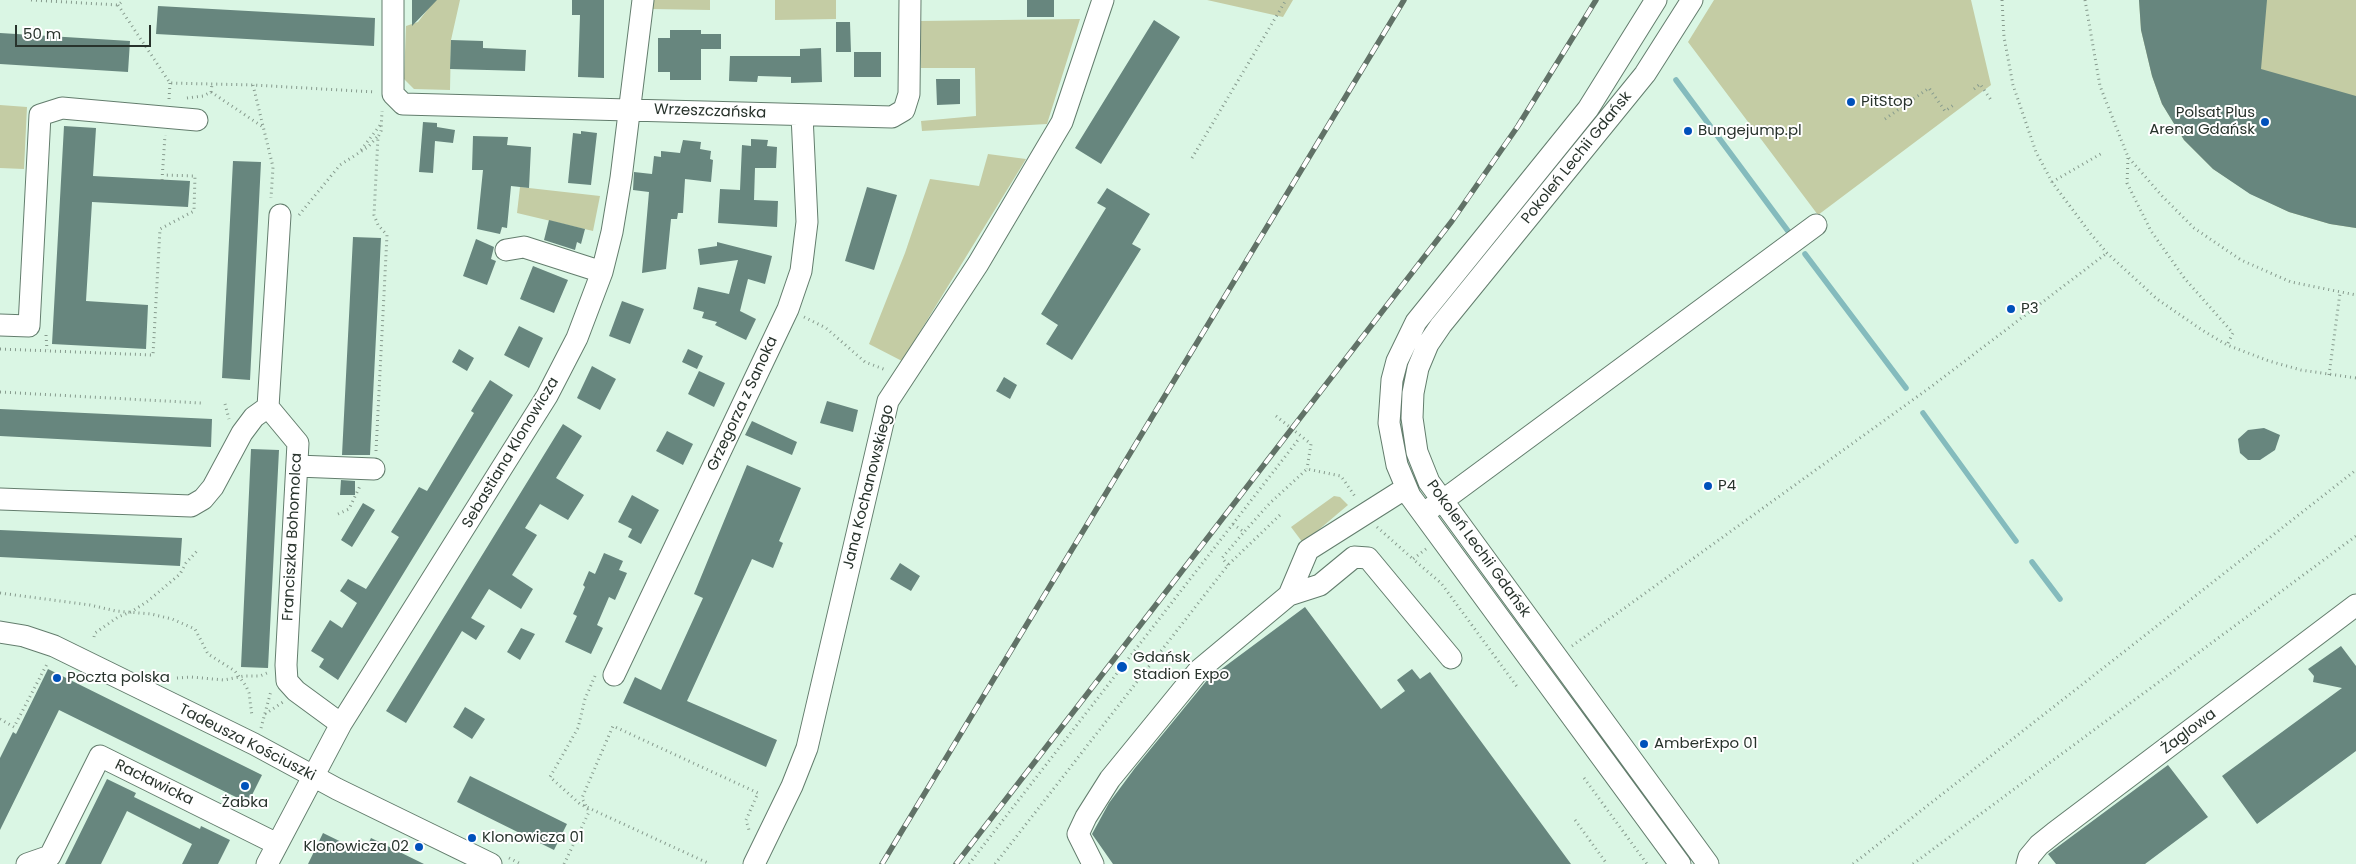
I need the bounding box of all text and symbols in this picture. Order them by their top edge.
scale bar [18,15,154,47]
text: 50 m [23,23,61,44]
street label: Pokoleń Lechii Gdańsk [1518,88,1636,228]
place label: PitStop [1861,93,1913,111]
marker: PitStop [1845,96,1857,108]
street label: Wrzeszczańska [654,101,766,123]
place label: Polsat Plus Arena Gdańsk [2149,104,2255,139]
marker: Polsat Plus Arena Gdańsk [2259,116,2271,128]
place label: Bungejump.pl [1698,122,1802,140]
marker: Bungejump.pl [1682,125,1694,137]
place label: P3 [2021,300,2039,318]
marker: P3 [2005,303,2017,315]
street label: Grzegorza z Sanoka [704,334,782,474]
street label: Sebastiana Klonowicza [459,374,563,532]
street label: Jana Kochanowskiego [840,403,898,571]
street label: Franciszka Bohomolca [280,453,306,621]
street label: Pokoleń Lechii Gdańsk [1422,477,1534,621]
place label: P4 [1718,477,1736,495]
marker: P4 [1702,480,1714,492]
place label: Gdańsk Stadion Expo [1133,649,1229,684]
marker: Gdańsk Stadion Expo [1115,660,1129,674]
place label: Poczta polska [67,669,170,687]
marker: Poczta polska [51,672,63,684]
street label: Tadeusza Kościuszki [176,701,318,785]
street label: Żaglowa [2158,706,2220,758]
place label: AmberExpo 01 [1654,735,1757,753]
marker: AmberExpo 01 [1638,738,1650,750]
street label: Racławicka [112,756,196,810]
marker: Żabka [239,780,251,792]
place label: Żabka [222,794,268,812]
place label: Klonowicza 01 [482,829,584,847]
marker: Klonowicza 01 [466,832,478,844]
place label: Klonowicza 02 [303,838,409,856]
marker: Klonowicza 02 [413,841,425,853]

